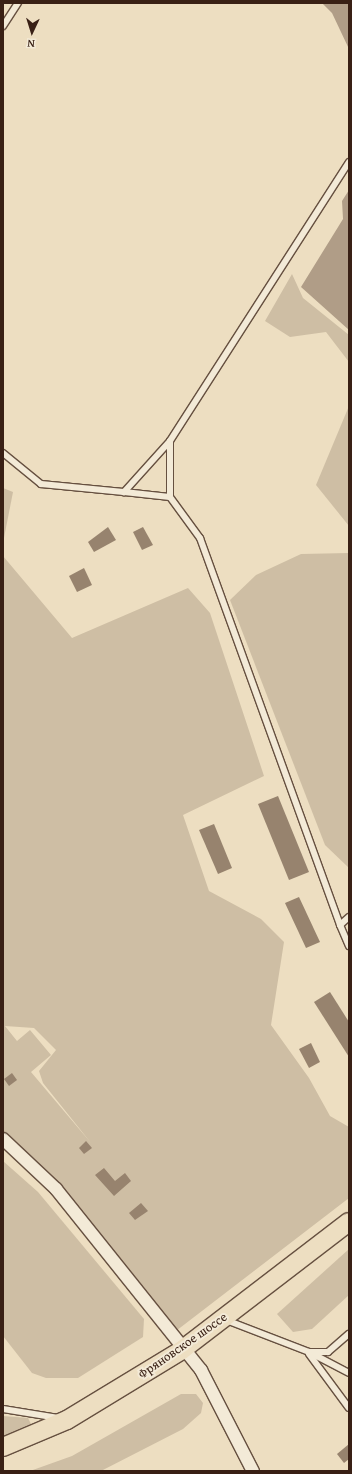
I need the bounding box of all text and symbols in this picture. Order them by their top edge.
north arrow [12,12,52,52]
text: N [27,36,35,52]
street label: Фряновское шоссе [136,1310,230,1382]

